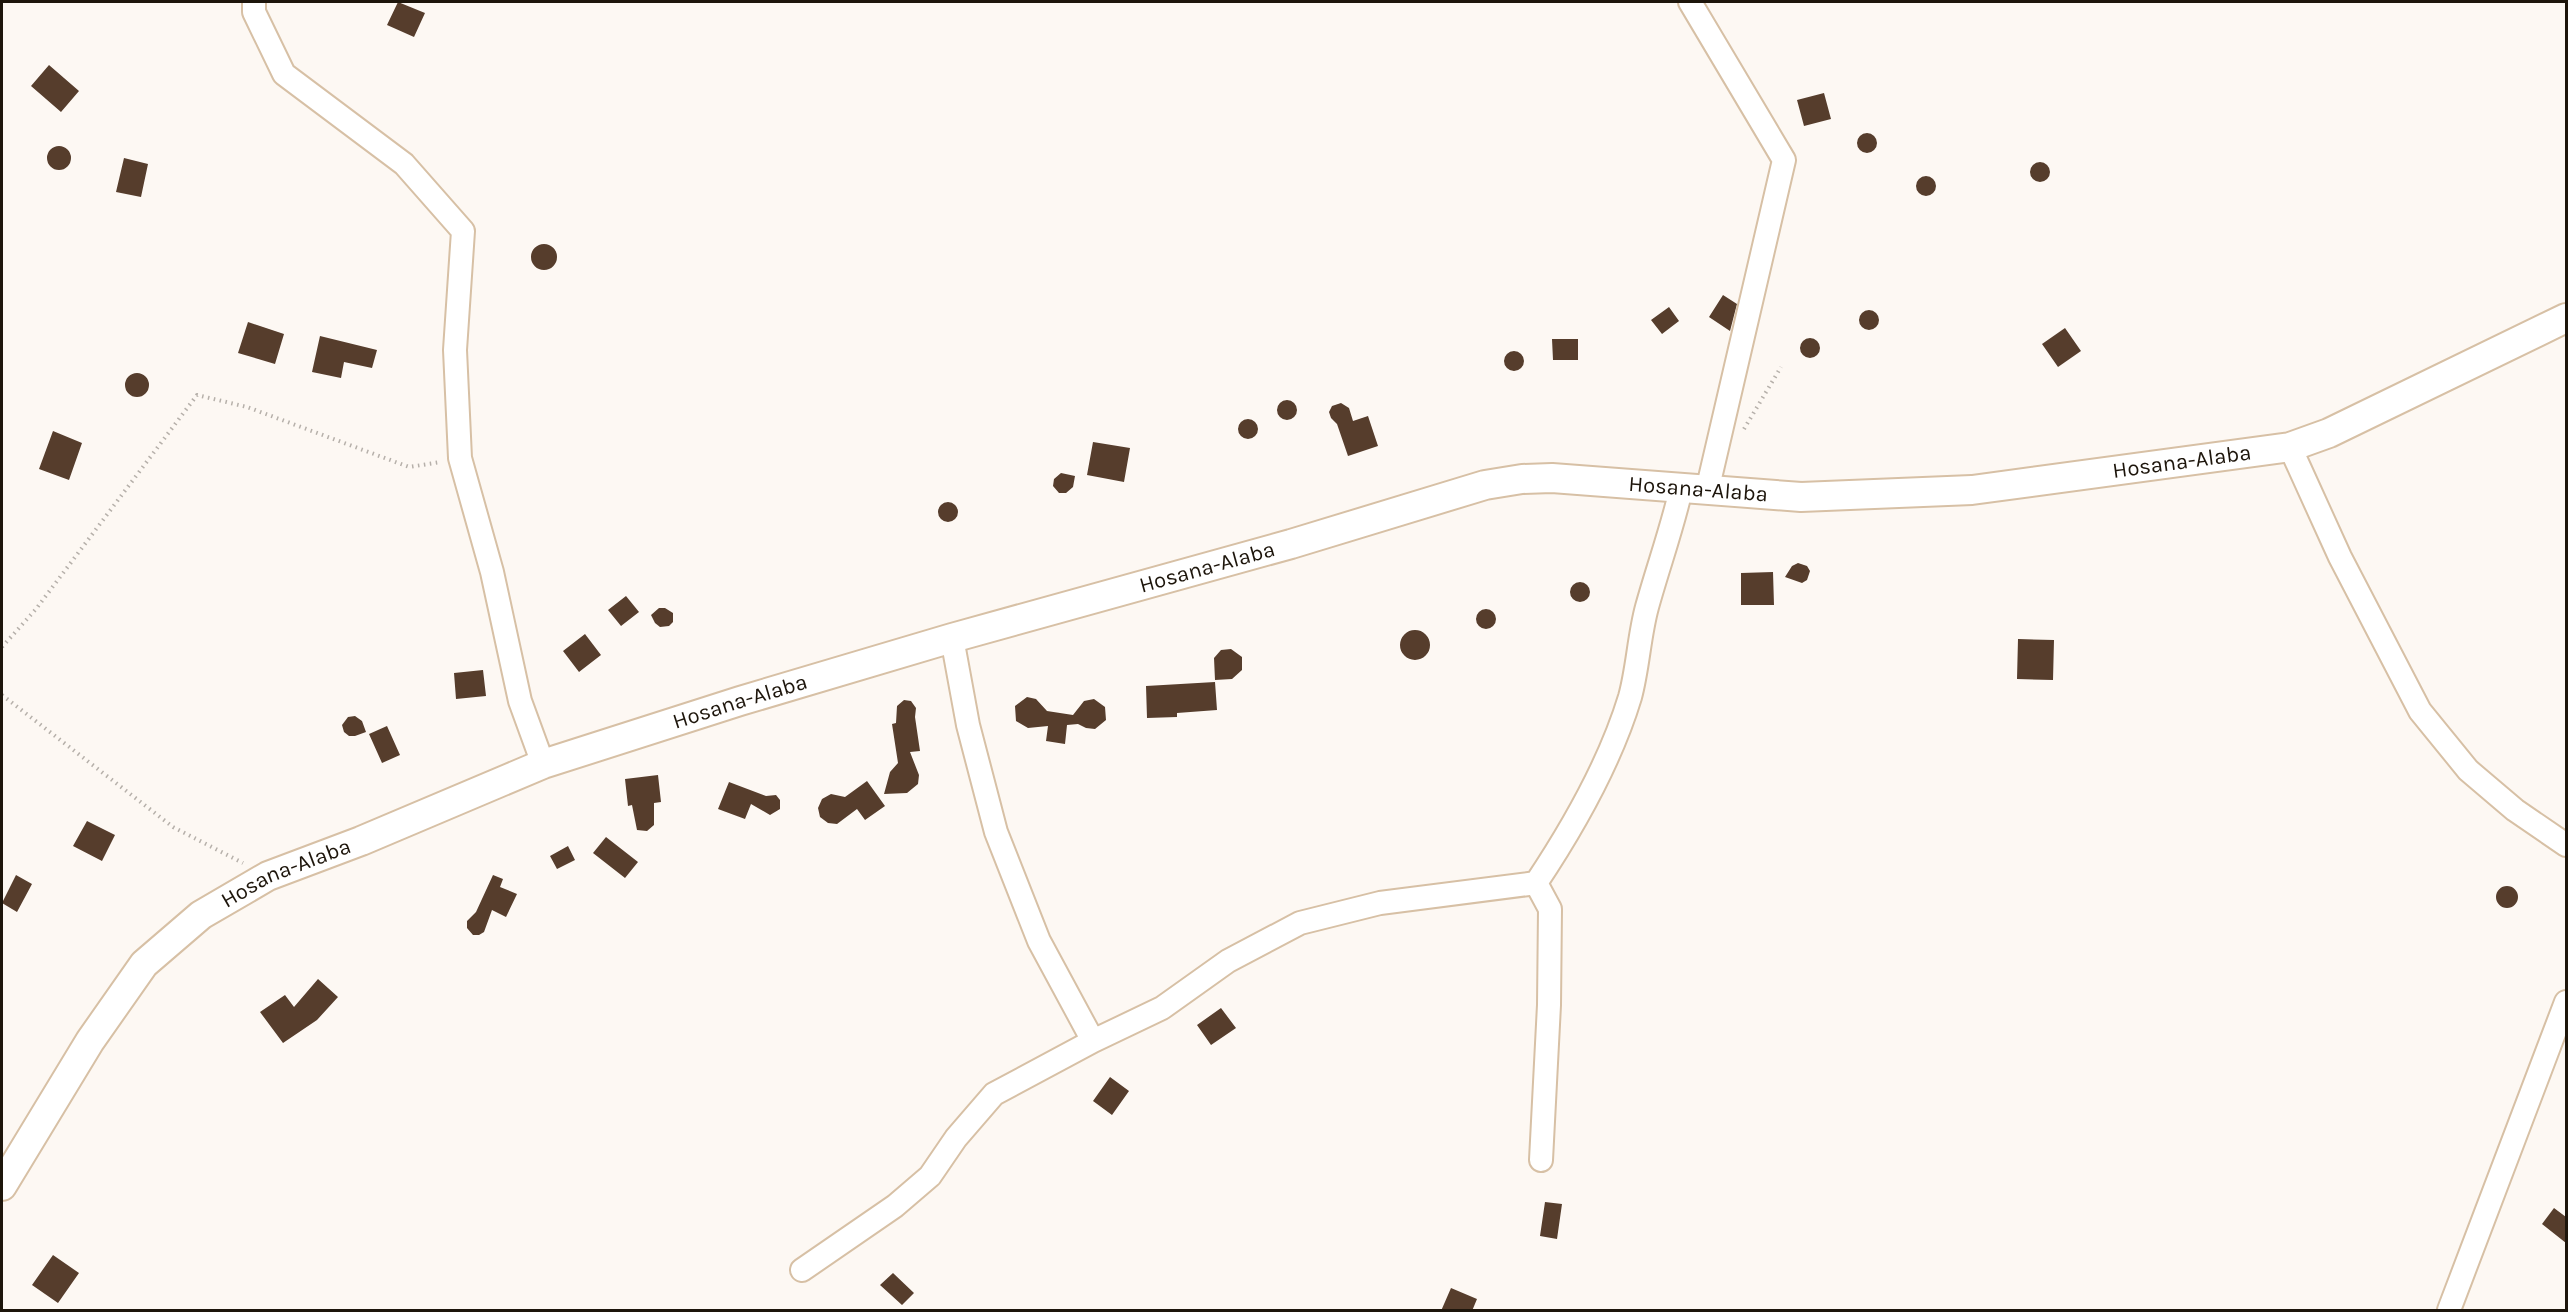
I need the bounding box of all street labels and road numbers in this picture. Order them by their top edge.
street label: Hosana-Alaba [2111,439,2253,484]
street label: Hosana-Alaba [1628,471,1769,507]
street label: Hosana-Alaba [1136,536,1278,598]
street label: Hosana-Alaba [669,669,810,735]
street label: Hosana-Alaba [216,833,354,913]

